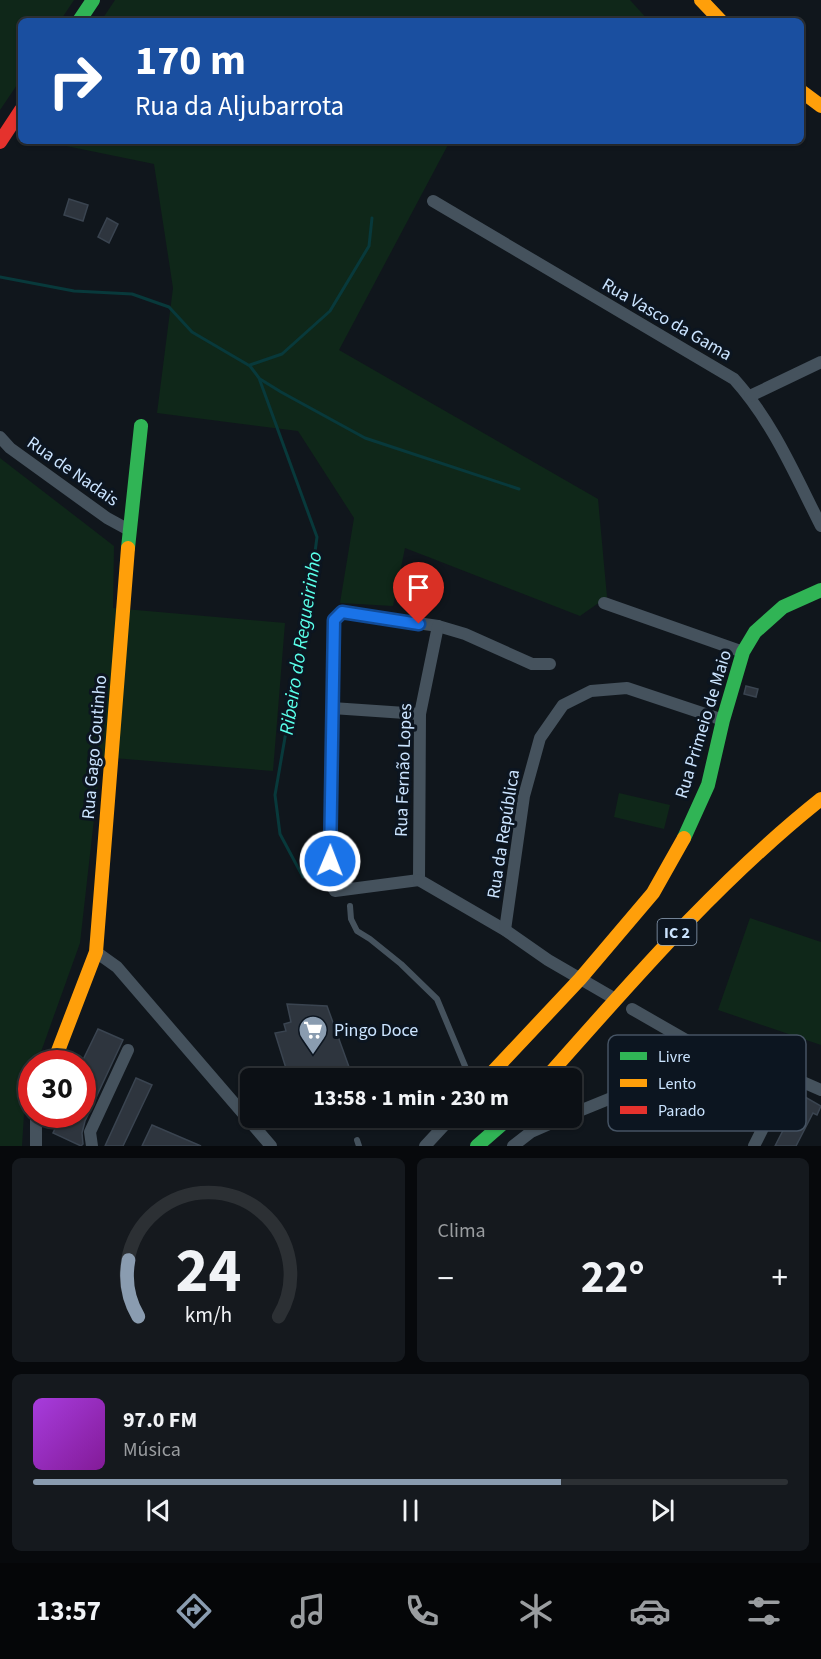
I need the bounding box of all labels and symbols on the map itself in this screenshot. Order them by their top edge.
street label: Rua Vasco da Gama [597,272,736,367]
street label: Rua de Nadais [22,430,124,512]
water label: Ribeiro do Regueirinho [273,549,329,737]
pin [393,562,444,624]
street label: Rua Primeio de Maio [669,647,738,801]
street label: Rua Gago Coutinho [76,674,113,820]
street label: Rua Fernão Lopes [389,703,418,837]
street label: Rua da República [481,768,526,900]
position arrow [298,829,362,893]
road number: IC 2 [658,919,696,945]
supermarket icon: Pingo Doce [297,1014,329,1056]
place label: Pingo Doce [334,1018,418,1043]
legend [608,1035,806,1131]
text: Livre [658,1046,691,1068]
speed limit sign: 30 [18,1050,96,1128]
text: Lento [658,1073,696,1095]
text: Parado [658,1100,705,1122]

